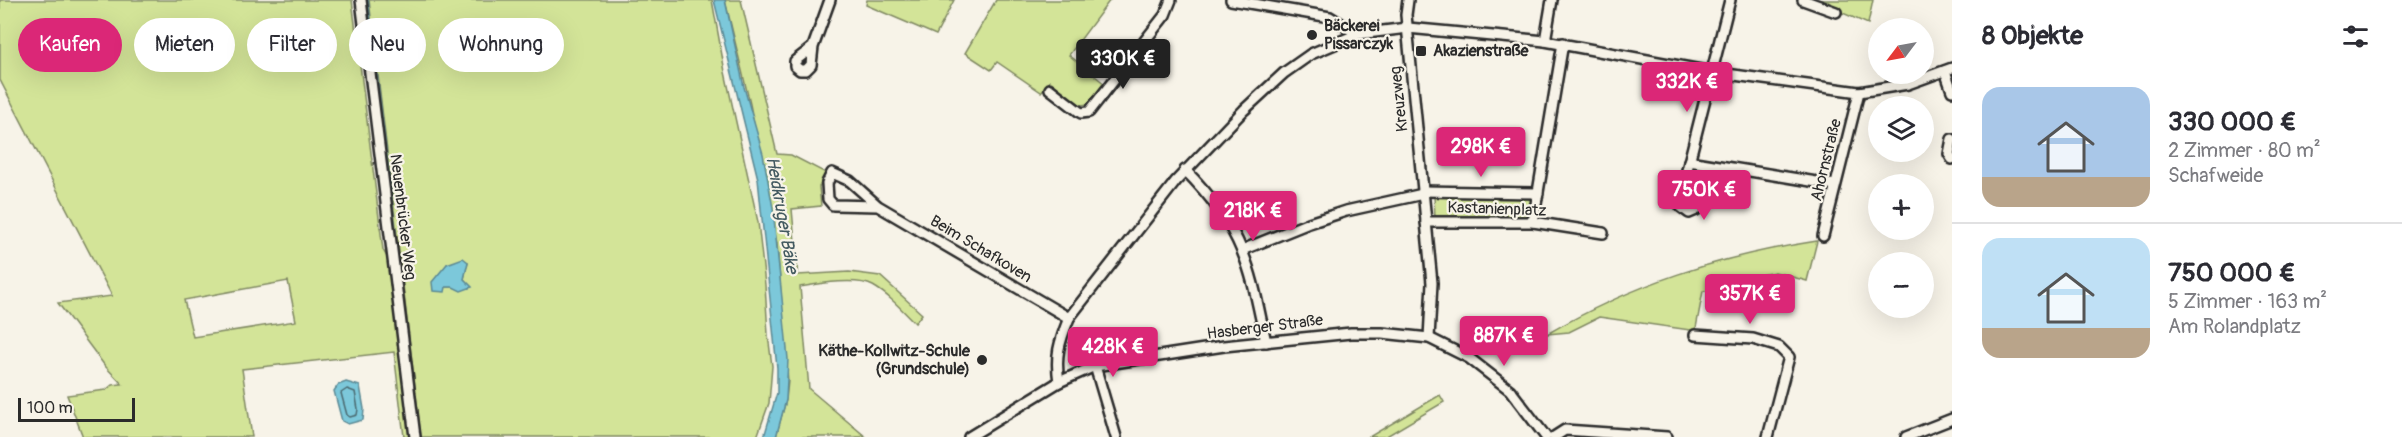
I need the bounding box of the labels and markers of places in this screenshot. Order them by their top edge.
place label: Bäckerei Pissarczyk [1324,16,1393,54]
marker: Bäckerei Pissarczyk [1305,28,1319,42]
pin: 330K € [1074,39,1172,90]
place label: Akazienstraße [1433,41,1529,61]
marker: Akazienstraße [1414,44,1428,58]
pin: 332K € [1638,62,1736,113]
pin: 298K € [1432,127,1530,178]
pin: 750K € [1655,170,1753,221]
pin: 218K € [1204,191,1302,242]
pin: 357K € [1701,274,1799,325]
pin: 887K € [1455,316,1553,367]
pin: 428K € [1064,327,1162,378]
place label: Käthe-Kollwitz-Schule (Grundschule) [818,341,971,379]
marker: Käthe-Kollwitz-Schule (Grundschule) [975,353,989,367]

